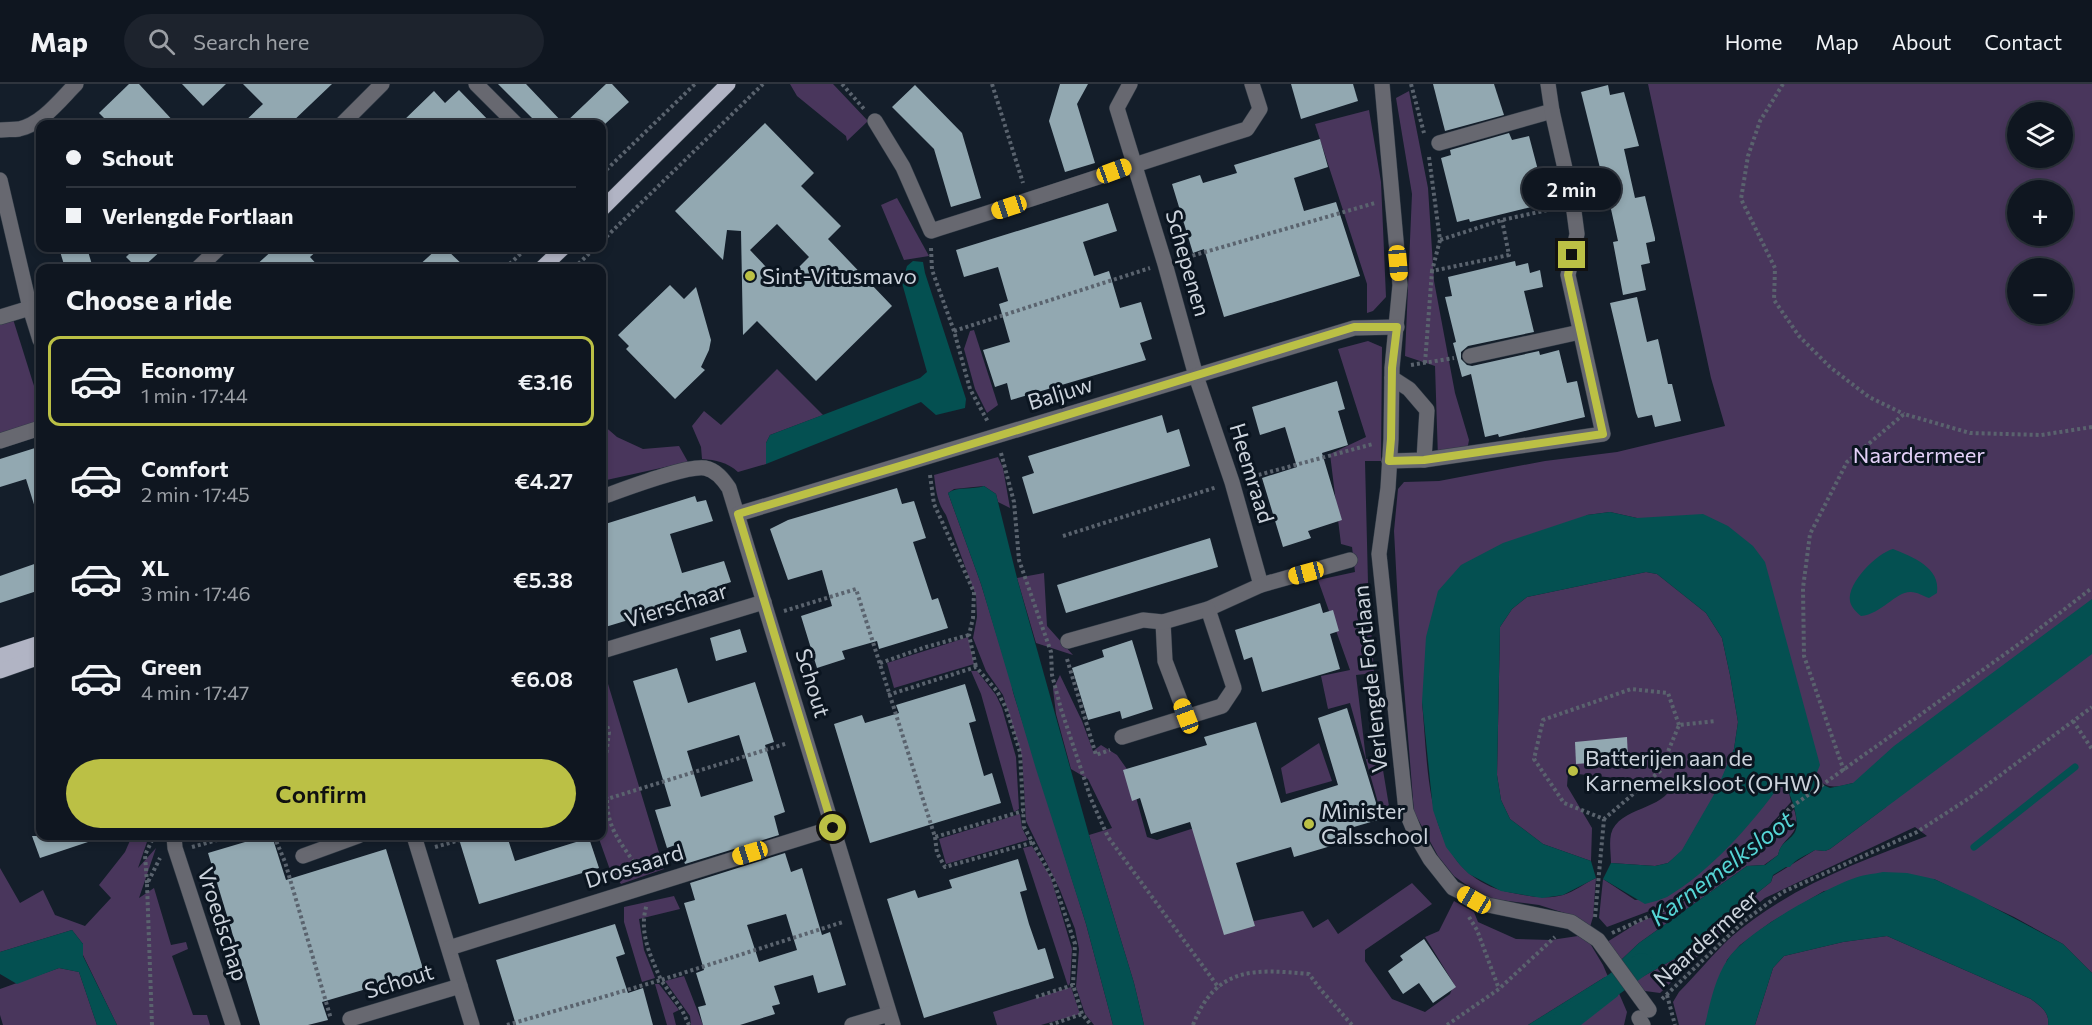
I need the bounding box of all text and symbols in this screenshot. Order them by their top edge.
search box [124,14,544,68]
text: Map [30,24,88,58]
icon: search [145,25,178,58]
text: Search here [193,28,309,55]
text: Home [1725,29,1782,54]
text: Map [1815,29,1859,54]
text: About [1892,29,1951,54]
text: Contact [1984,29,2062,54]
map controls [2007,102,2073,324]
button: layers [2007,102,2073,168]
text: Schout [102,144,174,171]
car [1094,156,1134,186]
callout: 2 min [1522,168,1622,210]
text: 2 min [1547,177,1596,201]
button: + [2007,180,2073,246]
car [989,193,1029,221]
text: Verlengde Fortlaan [102,202,294,229]
street label: Schepenen [1160,207,1217,319]
route end [1558,241,1585,268]
car [1387,244,1409,282]
button: − [2007,258,2073,324]
place label: Sint-Vitusmavo [762,262,917,289]
marker: Sint-Vitusmavo [743,269,757,283]
text: Choose a ride [66,283,232,316]
icon: car [69,354,123,408]
text: Economy [141,356,235,383]
text: €3.16 [518,368,573,395]
street label: Baljuw [1024,370,1096,415]
text: 1 min · 17:44 [141,383,248,407]
street label: Heemraad [1224,420,1280,526]
park label: Naardermeer [1853,441,1985,468]
icon: car [69,453,123,507]
text: Comfort [141,455,229,482]
text: €4.27 [514,467,573,494]
text: 2 min · 17:45 [141,482,250,506]
icon: car [69,552,123,606]
text: XL [141,554,169,581]
car [1286,560,1326,586]
text: €5.38 [513,566,573,593]
street label: Vierschaar [621,576,731,633]
text: 3 min · 17:46 [141,581,251,605]
street label: Verlengde Fortlaan [1346,584,1393,774]
street label: Schout [790,645,837,721]
icon: car [69,651,123,705]
text: Green [141,653,202,680]
text: €6.08 [511,665,573,692]
text: 4 min · 17:47 [141,680,249,704]
car [1171,696,1201,736]
place label: Batterijen aan de Karnemelksloot (OHW) [1585,744,1821,796]
button: Confirm [66,759,576,828]
marker: Batterijen aan de Karnemelksloot (OHW) [1566,764,1580,778]
place label: Minister Calsschool [1321,797,1429,849]
water label: Karnemelksloot [1643,804,1800,931]
route start [819,814,846,841]
marker: Minister Calsschool [1302,817,1316,831]
street label: Drossaard [581,838,686,893]
car [730,839,770,867]
street label: Vroedschap [192,864,255,984]
car [1454,883,1494,917]
street label: Naardermeer [1647,883,1764,992]
street label: Schout [361,957,437,1004]

